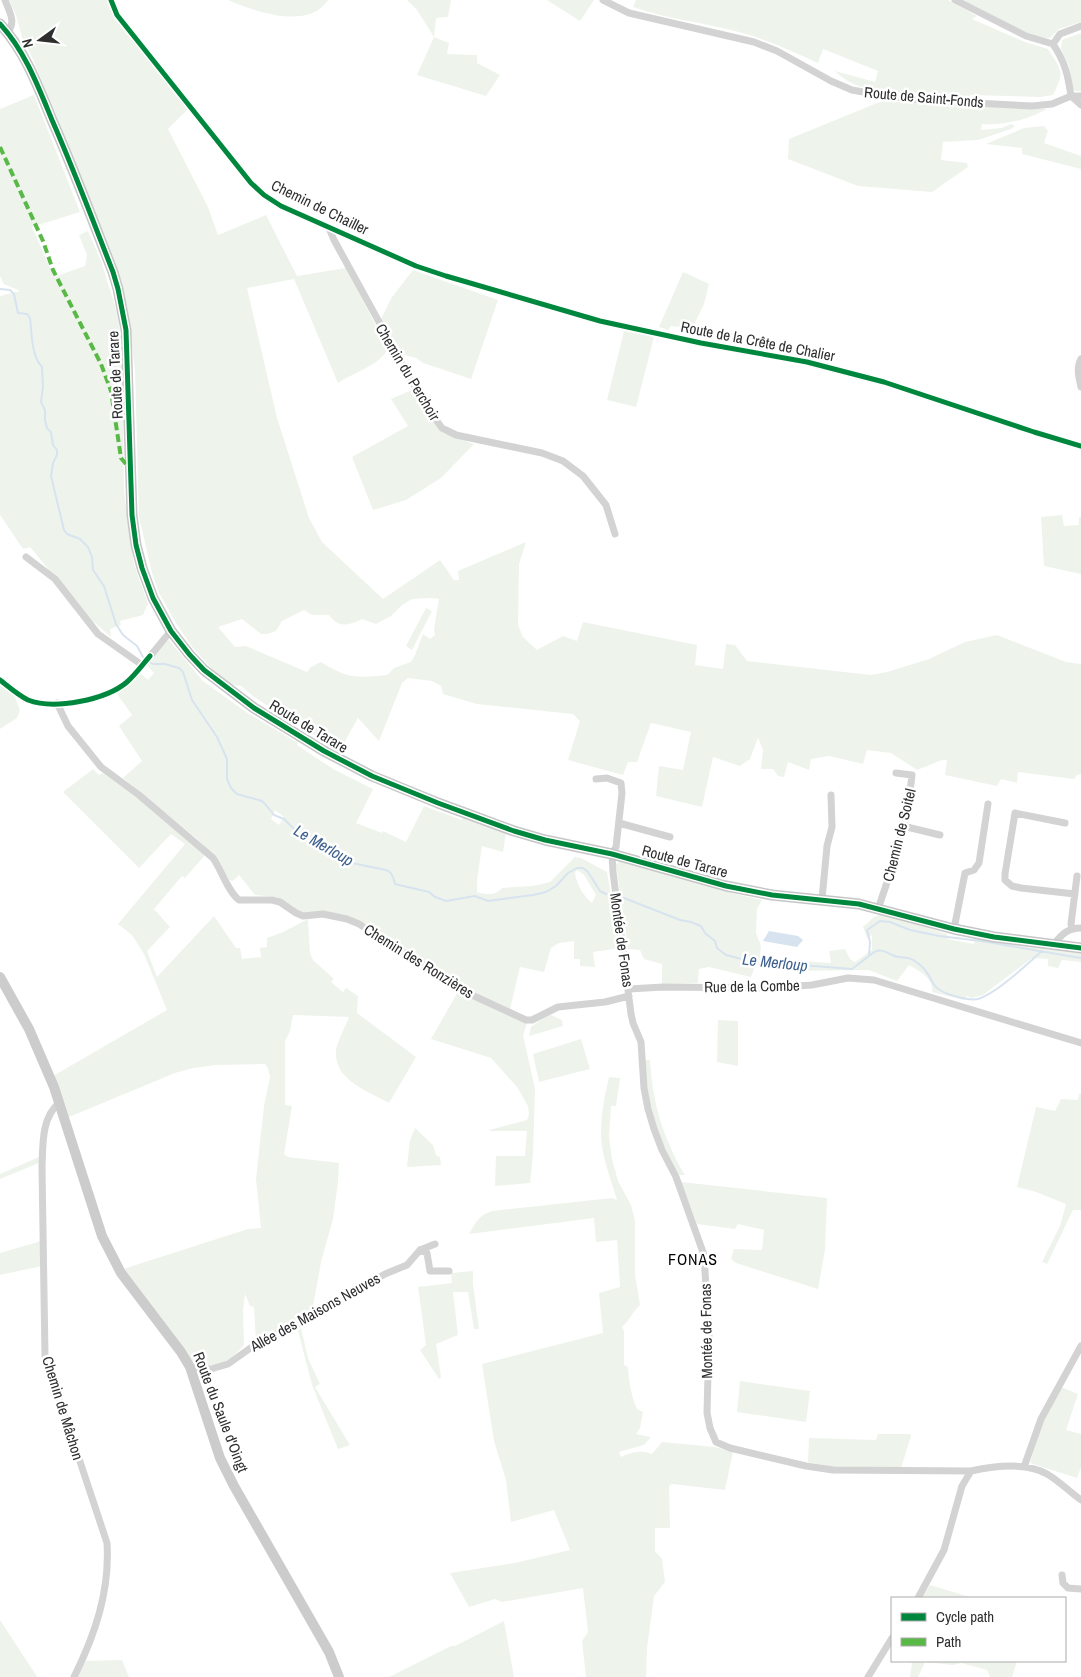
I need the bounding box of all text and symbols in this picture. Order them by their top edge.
north arrow [15,15,65,65]
text: N [18,37,37,50]
street label: Route de Saint-Fonds [863,81,985,113]
street label: Chemin de Chailler [268,174,372,240]
street label: Route de la Crête de Chalier [679,316,837,366]
street label: Chemin du Perchoir [371,319,445,425]
street label: Route de Tarare [102,330,128,420]
street label: Route de Tarare [266,694,352,758]
street label: Chemin de Soitel [877,786,921,884]
water label: Le Merloup [290,819,358,871]
street label: Route de Tarare [640,839,730,883]
street label: Montée de Fonas [605,891,639,989]
street label: Chemin des Ronzières [360,919,478,1003]
water label: Le Merloup [741,948,809,976]
street label: Rue de la Combe [704,975,800,997]
district label: FONAS [668,1248,718,1270]
street label: Allée des Maisons Neuves [245,1268,384,1357]
street label: Montée de Fonas [695,1283,717,1379]
street label: Route du Saule d'Oingt [188,1349,254,1476]
street label: Chemin de Mâchon [37,1354,89,1462]
legend [891,1597,1066,1662]
text: Cycle path [936,1606,994,1627]
text: Path [936,1631,961,1652]

